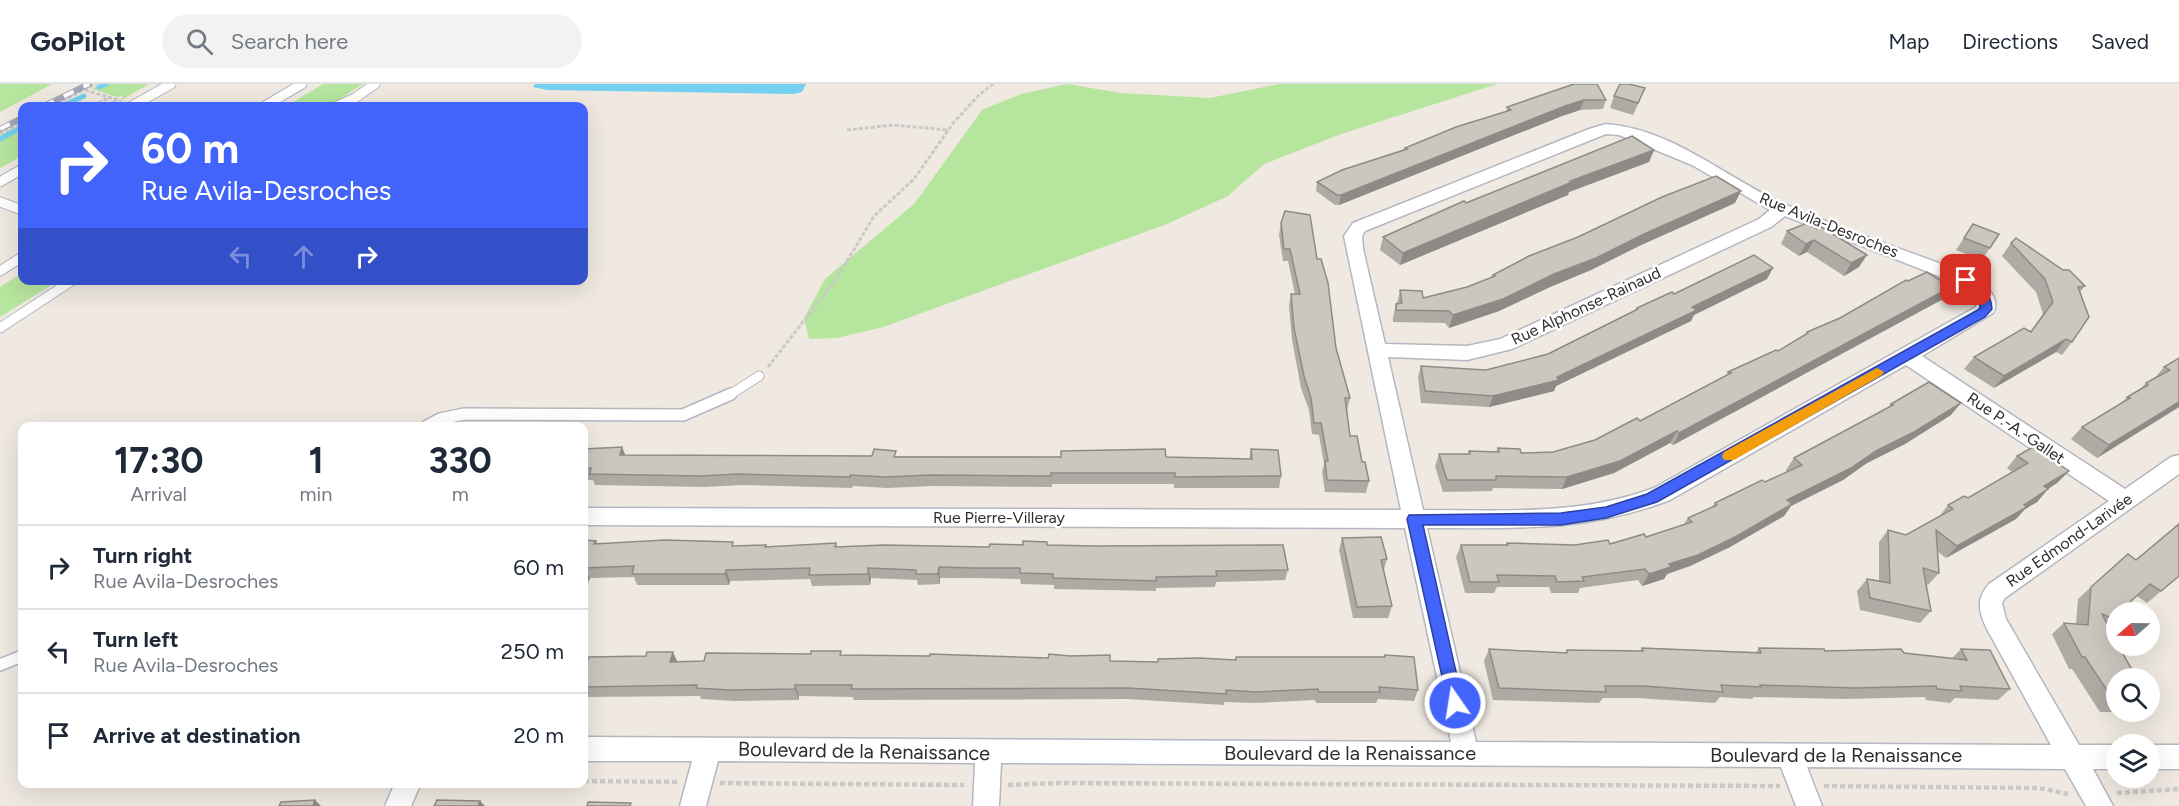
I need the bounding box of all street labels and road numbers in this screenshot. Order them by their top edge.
street label: Rue Avila-Desroches [1757,188,1901,262]
street label: Rue Alphonse-Rainaud [1508,263,1664,349]
street label: Rue P.-A.-Gallet [1963,388,2069,468]
street label: Rue Edmond-Larivée [2002,489,2136,591]
street label: Rue Pierre-Villeray [933,508,1066,527]
street label: Boulevard de la Renaissance [738,737,990,765]
street label: Boulevard de la Renaissance [1224,741,1476,765]
street label: Boulevard de la Renaissance [1710,743,1962,767]

